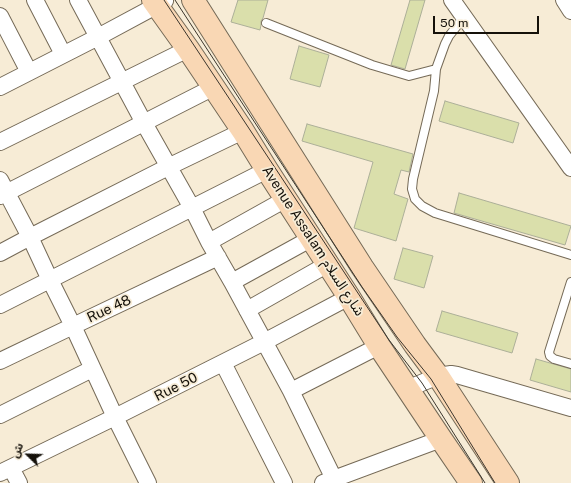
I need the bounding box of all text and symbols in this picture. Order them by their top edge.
scale bar [435,8,541,34]
text: 50 m [440,16,468,30]
street label: Avenue Assalam شارع السلام [258,163,368,319]
street label: Rue 48 [84,292,134,326]
street label: Rue 50 [152,369,200,405]
north arrow [8,435,48,475]
text: ش [8,441,25,460]

